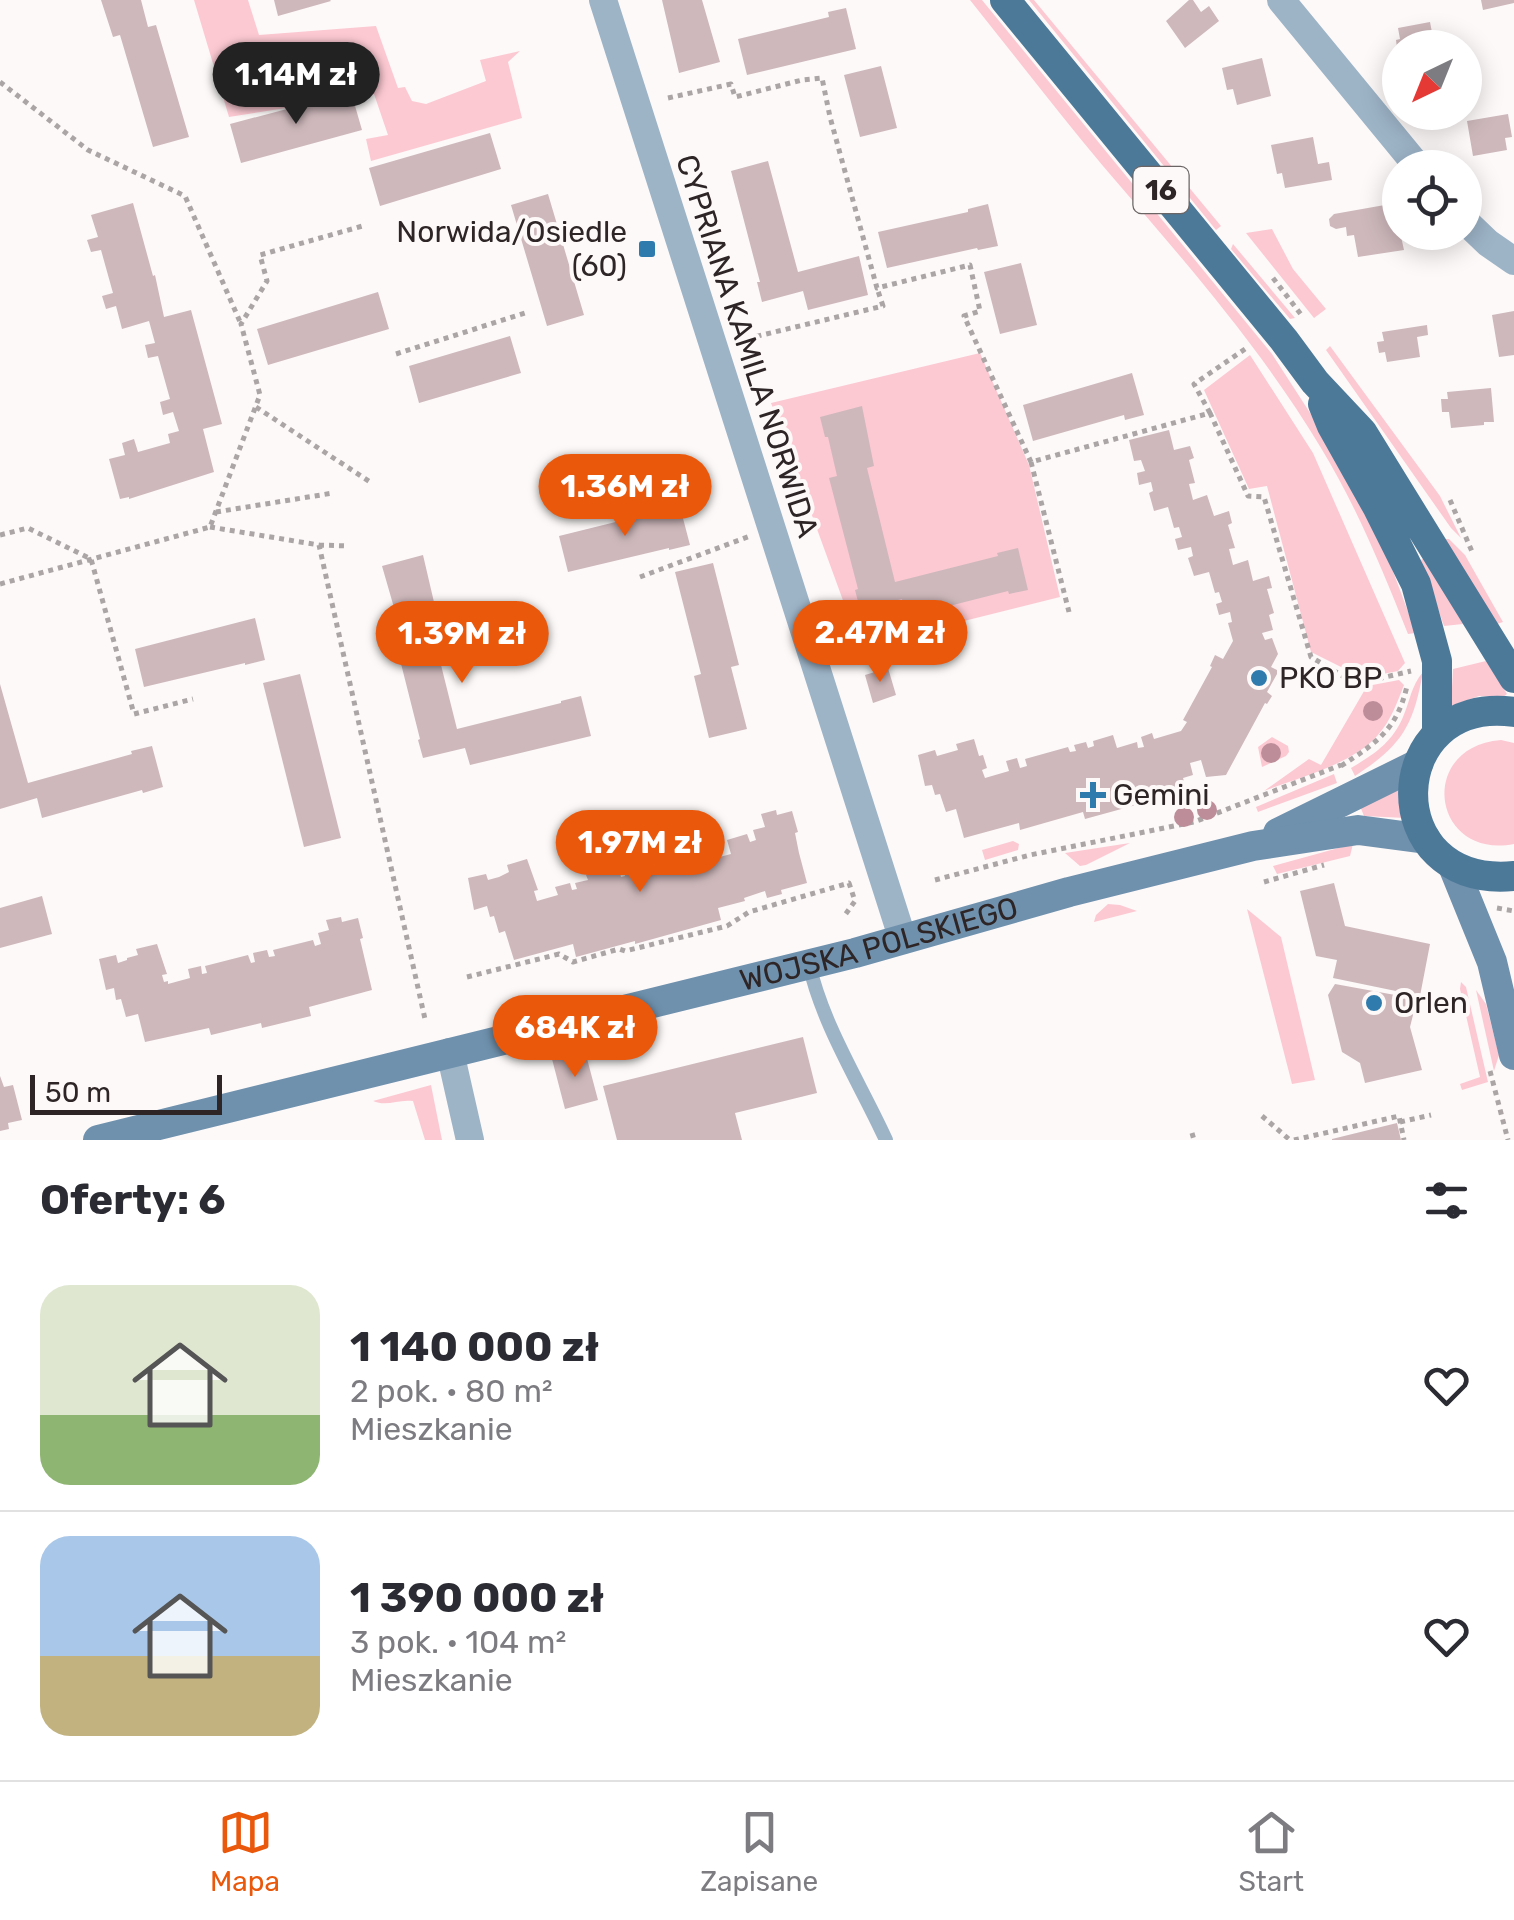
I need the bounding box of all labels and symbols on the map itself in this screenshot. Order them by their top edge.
north arrow [1382,30,1482,130]
pin: 1.14M zł [193,42,399,127]
street label: CYPRIANA KAMILA NORWIDA [668,150,826,542]
road number: 16 [1134,167,1188,213]
place label: Norwida/Osiedle (60) [396,214,627,284]
marker: Norwida/Osiedle (60) [636,238,658,260]
pin: 1.36M zł [522,454,728,539]
pin: 2.47M zł [777,600,983,685]
pin: 1.39M zł [359,601,565,686]
place label: PKO BP [1279,660,1382,696]
marker: PKO BP [1248,667,1270,689]
place label: Gemini [1113,777,1210,813]
marker: Gemini [1082,784,1104,806]
pin: 1.97M zł [537,810,743,895]
street label: WOJSKA POLSKIEGO [736,889,1022,999]
place label: Orlen [1394,985,1468,1021]
marker: Orlen [1363,992,1385,1014]
pin: 684K zł [483,995,667,1080]
scale bar [30,1070,222,1114]

